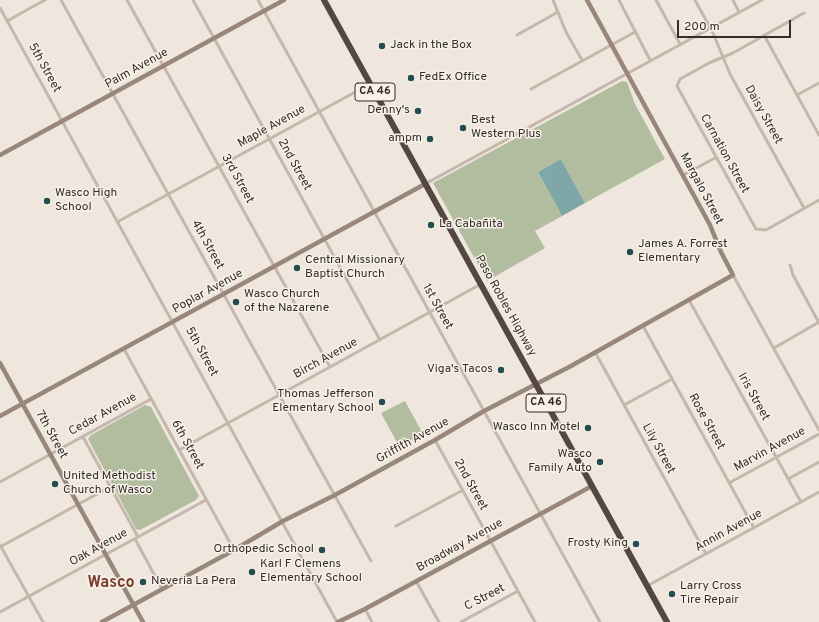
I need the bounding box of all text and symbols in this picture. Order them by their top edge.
scale bar [679,12,793,38]
text: 200 m [684,19,720,35]
place label: Jack in the Box [390,39,472,53]
street label: 5th Street [25,41,63,95]
marker: Jack in the Box [377,41,387,51]
street label: Palm Avenue [103,46,171,92]
place label: FedEx Office [419,71,487,85]
marker: FedEx Office [406,73,416,83]
road number: CA 46 [355,83,395,101]
street label: Daisy Street [741,83,785,147]
street label: Maple Avenue [236,103,308,151]
place label: Denny's [367,104,410,118]
marker: Denny's [413,106,423,116]
street label: Carnation Street [696,112,752,196]
place label: Best Western Plus [471,114,541,142]
marker: Best Western Plus [458,123,468,133]
place label: ampm [388,132,422,146]
marker: ampm [425,134,435,144]
street label: 2nd Street [274,137,314,193]
street label: Margalo Street [676,151,726,227]
street label: 3rd Street [218,152,256,206]
place label: Wasco High School [55,187,117,215]
marker: Wasco High School [42,196,52,206]
street label: 4th Street [188,218,226,272]
place label: La Cabañita [439,218,503,232]
marker: La Cabañita [426,220,436,230]
place label: James A. Forrest Elementary [638,238,728,266]
marker: James A. Forrest Elementary [625,247,635,257]
street label: Paso Robles Highway [471,253,539,359]
place label: Central Missionary Baptist Church [305,254,405,282]
marker: Central Missionary Baptist Church [292,263,302,273]
street label: Poplar Avenue [170,267,246,317]
street label: 1st Street [419,282,455,332]
place label: Wasco Church of the Nazarene [244,288,329,316]
marker: Wasco Church of the Nazarene [231,297,241,307]
street label: 5th Street [182,325,220,379]
street label: Birch Avenue [291,335,361,383]
place label: Viga's Tacos [427,363,493,377]
marker: Viga's Tacos [496,365,506,375]
street label: Iris Street [734,371,772,423]
place label: Thomas Jefferson Elementary School [272,388,374,416]
street label: Cedar Avenue [67,390,139,440]
street label: Rose Street [685,391,727,453]
road number: CA 46 [526,394,566,412]
marker: Thomas Jefferson Elementary School [377,397,387,407]
street label: 7th Street [32,408,70,462]
street label: Griffith Avenue [374,415,452,467]
street label: 6th Street [168,418,206,472]
place label: Wasco Inn Motel [493,421,580,435]
street label: Lily Street [638,421,678,477]
marker: Wasco Inn Motel [583,423,593,433]
street label: Marvin Avenue [732,424,808,476]
place label: Wasco Family Auto [528,448,592,476]
street label: 2nd Street [450,457,490,513]
marker: Wasco Family Auto [595,457,605,467]
place label: United Methodist Church of Wasco [63,470,156,498]
marker: United Methodist Church of Wasco [50,479,60,489]
street label: Annin Avenue [693,507,765,555]
street label: Broadway Avenue [414,516,506,576]
street label: Oak Avenue [67,526,131,570]
place label: Frosty King [568,537,628,551]
marker: Frosty King [631,539,641,549]
place label: Orthopedic School [214,543,314,557]
marker: Orthopedic School [317,545,327,555]
place label: Karl F Clemens Elementary School [260,558,362,586]
marker: Karl F Clemens Elementary School [247,567,257,577]
district label: Wasco [87,574,135,594]
place label: Neveria La Pera [151,575,236,589]
marker: Neveria La Pera [138,577,148,587]
place label: Larry Cross Tire Repair [680,580,742,608]
street label: C Street [462,581,508,615]
marker: Larry Cross Tire Repair [667,589,677,599]

